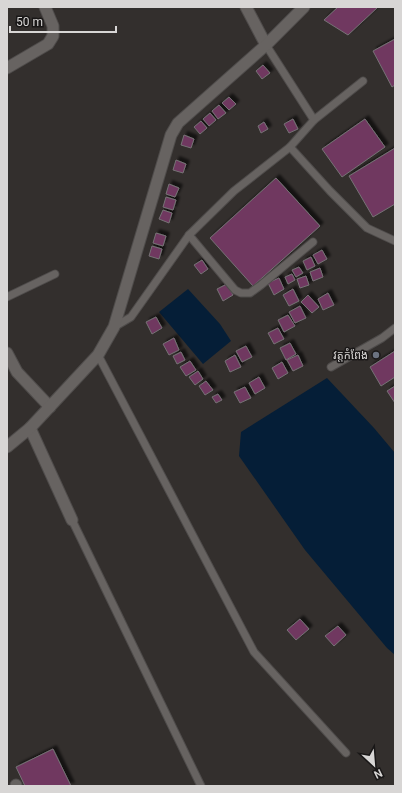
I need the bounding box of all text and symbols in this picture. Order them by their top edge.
scale bar [10,8,116,34]
text: 50 m [16,15,43,29]
place label: វត្តកំពែង [333,348,368,362]
marker: វត្តកំពែង [371,350,381,360]
north arrow [354,745,394,785]
text: N [372,766,385,781]

